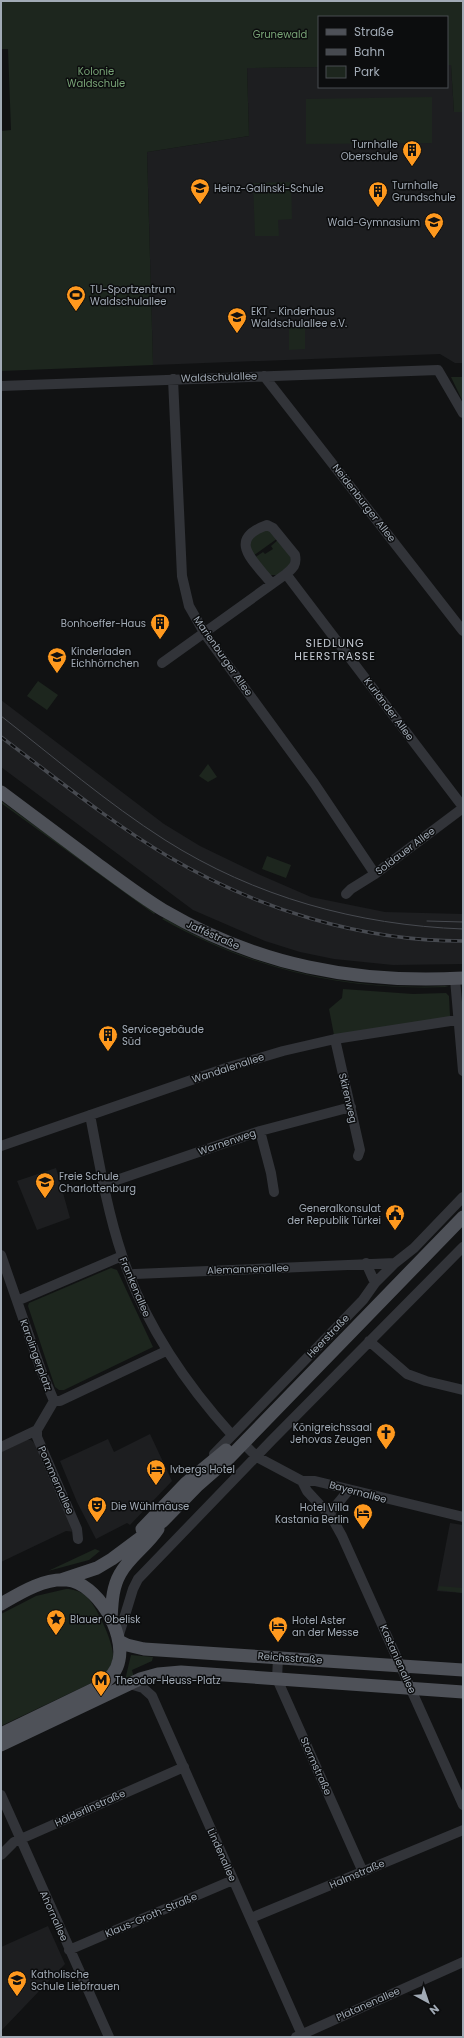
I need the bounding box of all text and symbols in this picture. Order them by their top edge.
legend [318,16,448,88]
text: Straße [354,23,394,40]
park label: Grunewald [253,27,307,42]
text: Bahn [354,43,385,60]
text: Park [354,63,381,80]
park label: Kolonie Waldschule [67,64,125,91]
place label: Turnhalle Oberschule [341,137,398,164]
building icon: Turnhalle Oberschule [401,139,423,167]
school or university icon: Heinz-Galinski-Schule [189,177,211,205]
place label: Turnhalle Grundschule [392,178,456,205]
building icon: Turnhalle Grundschule [367,180,389,208]
place label: Heinz-Galinski-Schule [214,181,324,196]
school or university icon: Wald-Gymnasium [423,211,445,239]
place label: Wald-Gymnasium [328,215,420,230]
place label: TU-Sportzentrum Waldschulallee [90,282,175,309]
sports icon: TU-Sportzentrum Waldschulallee [65,284,87,312]
place label: EKT - Kinderhaus Waldschulallee e.V. [251,304,347,331]
school or university icon: EKT - Kinderhaus Waldschulallee e.V. [226,306,248,334]
street label: Waldschulallee [181,368,257,386]
street label: Neidenburger Allee [329,461,399,545]
building icon: Bonhoeffer-Haus [149,612,171,640]
street label: Marienburger Allee [190,613,256,699]
place label: Bonhoeffer-Haus [61,616,146,631]
district label: SIEDLUNG HEERSTRASSE [294,635,376,664]
place label: Kinderladen Eichhörnchen [71,644,139,671]
school or university icon: Kinderladen Eichhörnchen [46,646,68,674]
street label: Kurländer Allee [360,674,418,744]
street label: Soldauer Allee [372,824,438,878]
street label: Jafféstraße [184,917,242,953]
place label: Servicegebäude Süd [122,1022,204,1049]
building icon: Servicegebäude Süd [97,1024,119,1052]
street label: Wandalenallee [190,1049,266,1087]
street label: Skirenweg [335,1071,361,1125]
street label: Warnenweg [196,1125,258,1159]
place label: Freie Schule Charlottenburg [59,1169,136,1196]
school or university icon: Freie Schule Charlottenburg [34,1171,56,1199]
place label: Generalkonsulat der Republik Türkei [287,1201,381,1228]
public building icon: Generalkonsulat der Republik Türkei [384,1203,406,1231]
street label: Frankenallee [116,1255,154,1319]
street label: Alemannenallee [207,1260,289,1278]
street label: Heerstraße [303,1311,353,1361]
street label: Karolingerplatz [16,1317,56,1393]
place label: Königreichssaal Jehovas Zeugen [290,1420,372,1447]
church icon: Königreichssaal Jehovas Zeugen [375,1422,397,1450]
street label: Pommernallee [34,1444,78,1516]
hotel icon: Ivbergs Hotel [145,1458,167,1486]
place label: Ivbergs Hotel [170,1462,235,1477]
street label: Bayernallee [328,1477,388,1507]
theatre icon: Die Wühlmäuse [86,1495,108,1523]
place label: Die Wühlmäuse [111,1499,189,1514]
place label: Hotel Villa Kastania Berlin [275,1500,349,1527]
hotel icon: Hotel Villa Kastania Berlin [352,1502,374,1530]
place icon: Blauer Obelisk [45,1608,67,1636]
place label: Blauer Obelisk [70,1612,141,1627]
place label: Hotel Aster an der Messe [292,1613,359,1640]
hotel icon: Hotel Aster an der Messe [267,1615,289,1643]
street label: Kastanienallee [376,1622,420,1696]
street label: Reichsstraße [257,1648,323,1668]
metro station icon: Theodor-Heuss-Platz [90,1669,112,1697]
place label: Theodor-Heuss-Platz [115,1673,221,1688]
street label: Stormstraße [296,1734,336,1798]
street label: Hölderlinstraße [52,1786,128,1830]
street label: Lindenallee [204,1826,240,1884]
street label: Halmstraße [327,1856,387,1892]
street label: Ahornallee [36,1888,72,1944]
street label: Klaus-Groth-Straße [103,1889,199,1941]
place label: Katholische Schule Liebfrauen [31,1967,120,1994]
school or university icon: Katholische Schule Liebfrauen [6,1969,28,1997]
north arrow [408,1982,448,2022]
street label: Platanenallee [334,1983,402,2025]
text: N [426,2001,443,2018]

